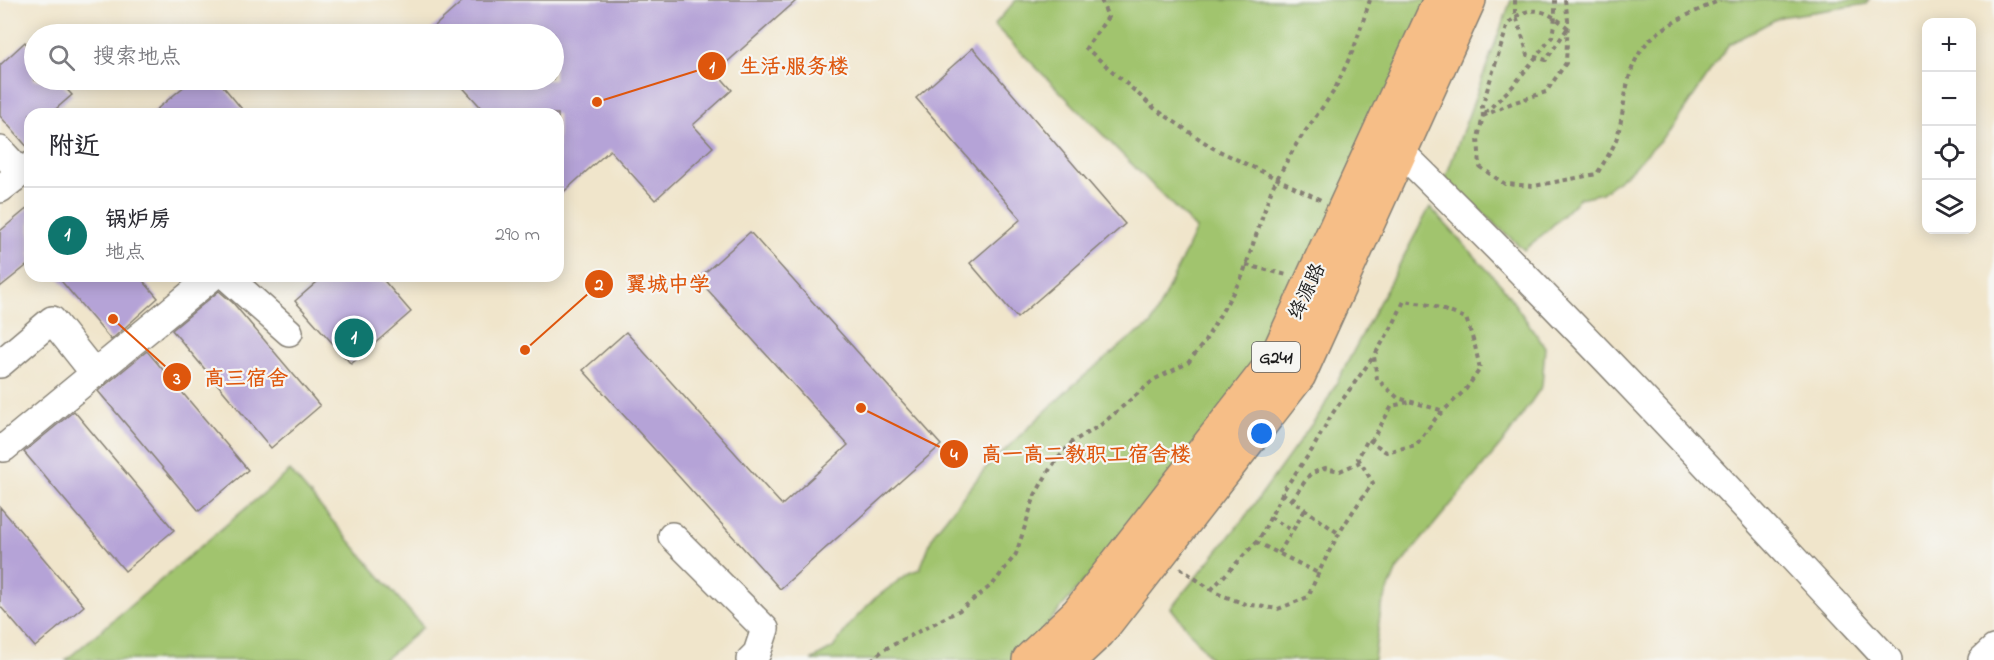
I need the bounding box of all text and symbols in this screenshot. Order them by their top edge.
map controls [1922,18,1976,234]
button: + [1922,18,1976,72]
search box [24,24,564,90]
icon: search [45,41,78,74]
text: 搜索地点 [93,42,181,74]
callout: 生活·服务楼 [697,46,860,85]
text: 生活·服务楼 [739,53,849,83]
text: 1 [709,55,715,81]
button: − [1922,72,1976,126]
button: locate [1922,126,1976,180]
text: 附近 [48,129,100,167]
button: layers [1922,180,1976,234]
text: 锅炉房 [105,205,171,237]
text: 1 [64,221,71,250]
text: 290 m [495,221,540,250]
text: 地点 [105,239,145,268]
street label: 绛源路 [1282,258,1335,325]
callout: 翼城中学 [584,264,722,303]
text: 翼城中学 [626,271,710,301]
text: 2 [594,273,604,299]
pin: 1 [334,316,374,360]
road number: G241 [1252,342,1300,372]
callout: 高三宿舍 [162,358,300,397]
text: 高三宿舍 [204,365,288,395]
text: 3 [172,367,181,393]
your location [1247,419,1276,448]
callout: 高一高二教职工宿舍楼 [939,435,1203,474]
text: 高一高二教职工宿舍楼 [981,441,1191,471]
text: 4 [950,443,958,469]

